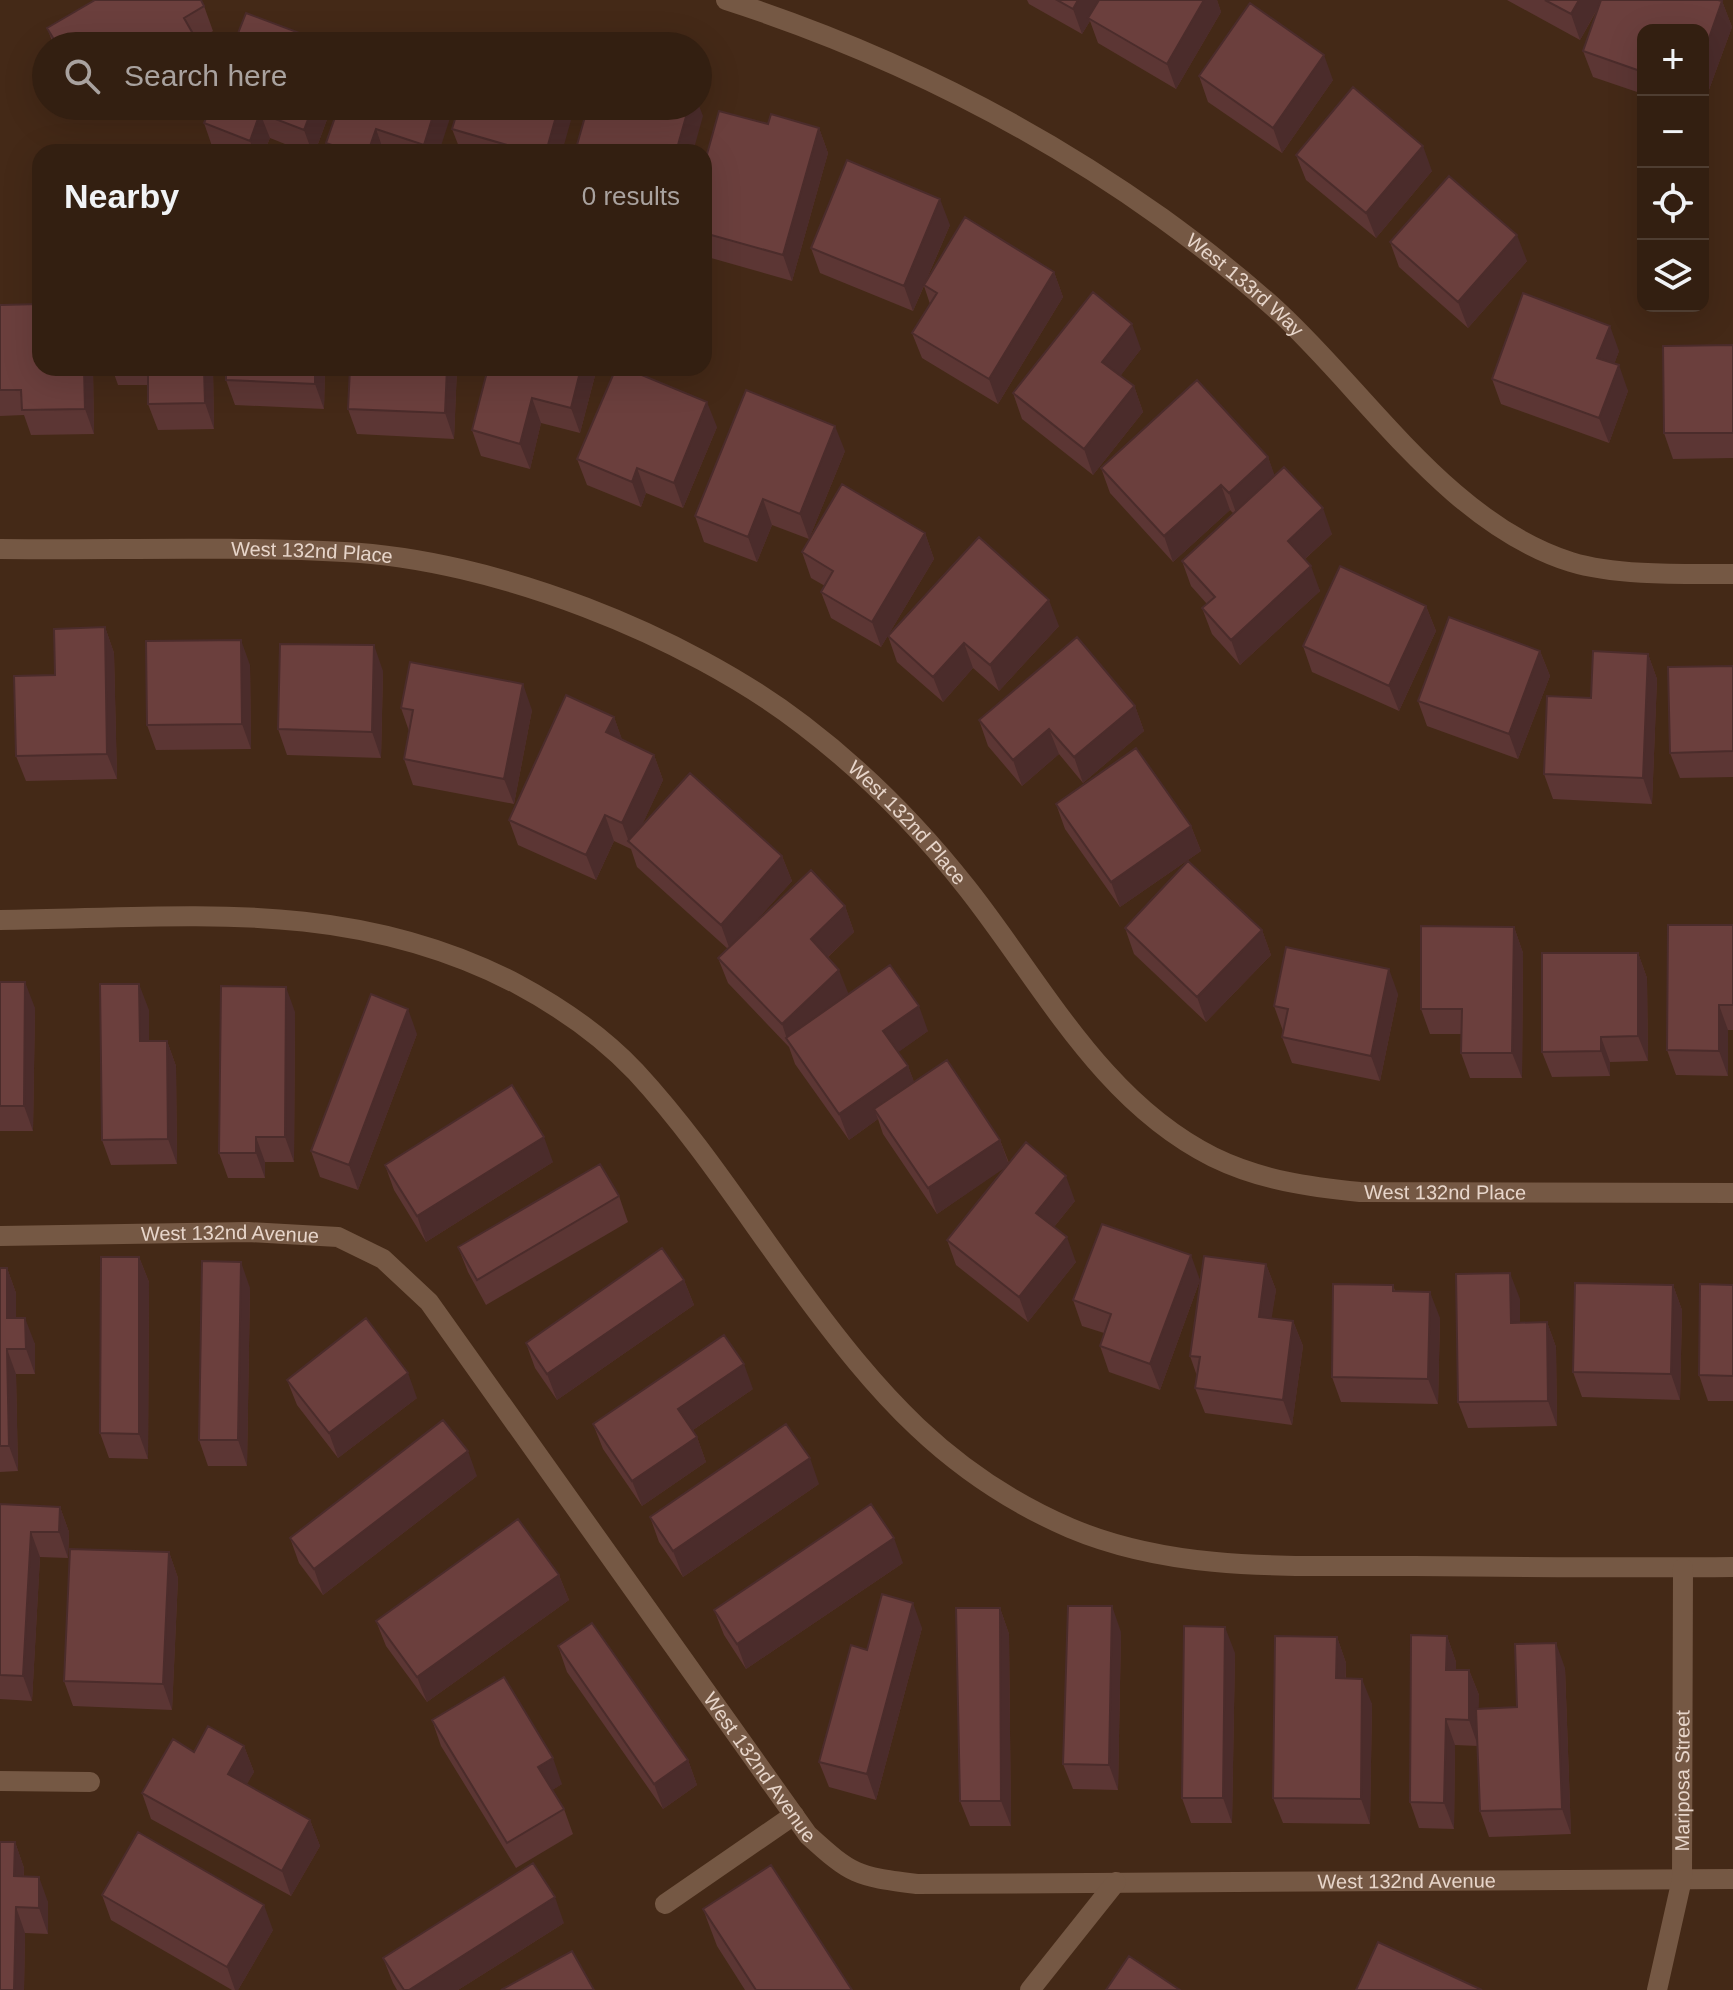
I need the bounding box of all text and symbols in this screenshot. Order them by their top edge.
map controls [1637,24,1709,312]
button: + [1637,24,1709,96]
search box [32,32,712,120]
icon: search [60,54,104,98]
text: Search here [124,59,287,92]
button: − [1637,96,1709,168]
button: locate [1637,168,1709,240]
text: Nearby [64,177,179,215]
text: 0 results [582,181,680,211]
street label: West 133rd Way [1182,229,1308,341]
button: layers [1637,240,1709,312]
street label: West 132nd Place [231,538,394,567]
street label: West 132nd Place [844,756,971,889]
street label: West 132nd Place [1364,1181,1526,1203]
street label: West 132nd Avenue [141,1221,320,1247]
street label: West 132nd Avenue [699,1688,820,1847]
street label: Mariposa Street [1671,1710,1694,1851]
street label: West 132nd Avenue [1317,1869,1496,1893]

